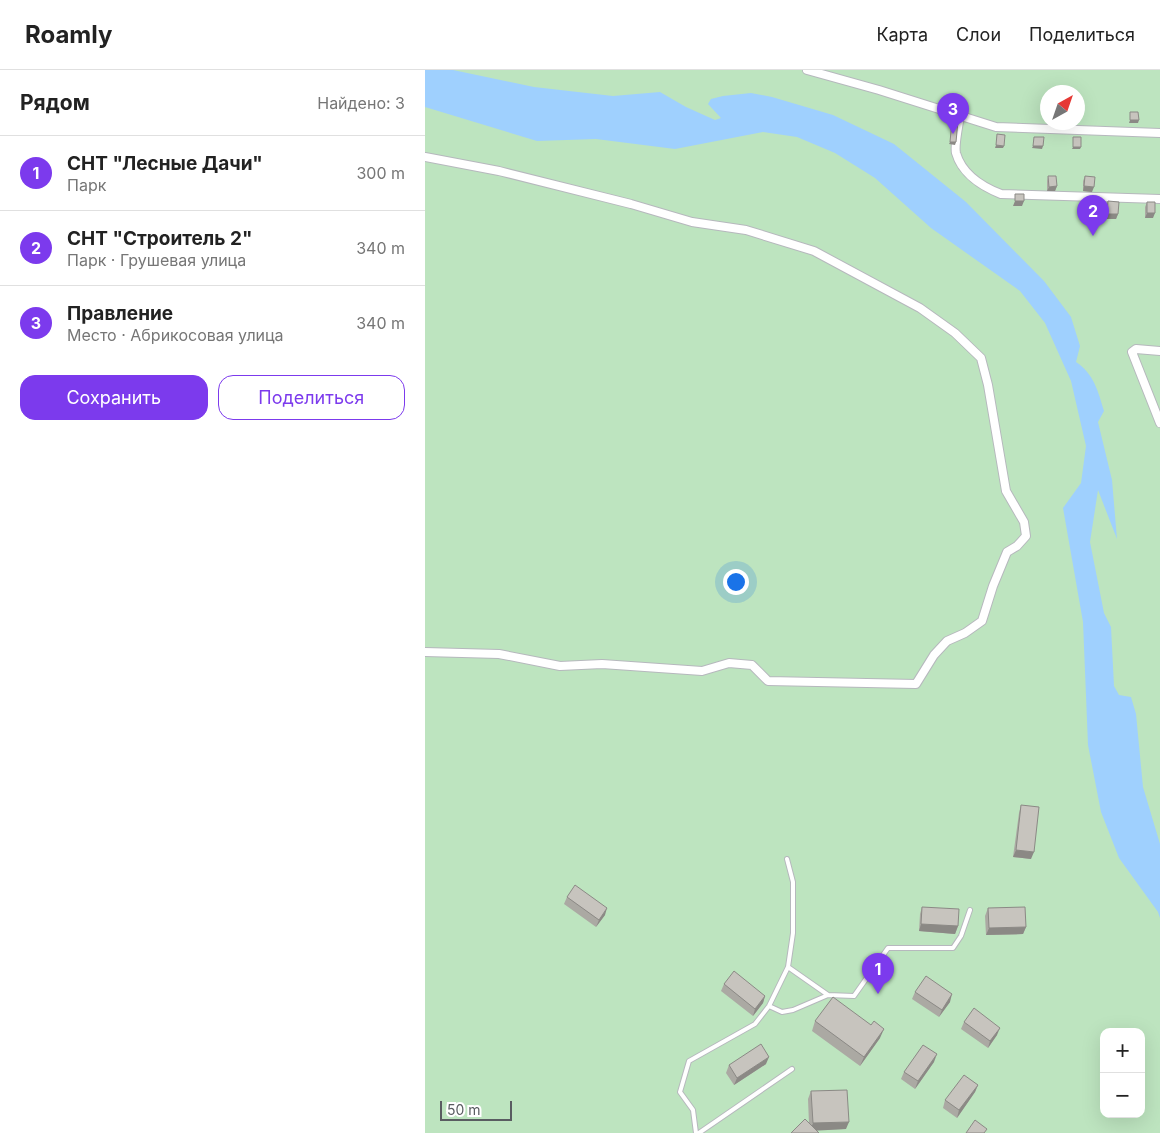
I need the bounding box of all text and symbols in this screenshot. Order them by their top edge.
text: Roamly [25,20,112,49]
text: Карта [876,24,928,45]
text: Слои [956,24,1001,45]
text: Поделиться [1029,24,1135,45]
north arrow [1040,85,1085,130]
text: Рядом [20,90,90,115]
text: Найдено: 3 [317,93,405,113]
pin: 3 [937,93,969,134]
text: СНТ "Лесные Дачи" [67,152,263,175]
text: 1 [33,163,39,183]
text: 300 m [356,163,405,183]
text: Парк [67,175,106,195]
pin: 2 [1077,195,1109,236]
text: СНТ "Строитель 2" [67,227,252,250]
text: 2 [31,238,41,258]
text: 340 m [356,238,405,258]
text: Парк · Грушевая улица [67,250,246,270]
text: Правление [67,302,173,325]
text: 3 [31,313,41,333]
text: 340 m [356,313,405,333]
text: Место · Абрикосовая улица [67,325,284,345]
button: Сохранить [20,375,208,420]
button: Поделиться [218,375,405,420]
your location [723,569,749,595]
pin: 1 [862,953,894,994]
map controls [1100,1028,1145,1118]
button: + [1100,1028,1145,1073]
button: − [1100,1073,1145,1118]
scale bar [440,1098,513,1121]
text: 50 m [447,1101,481,1118]

